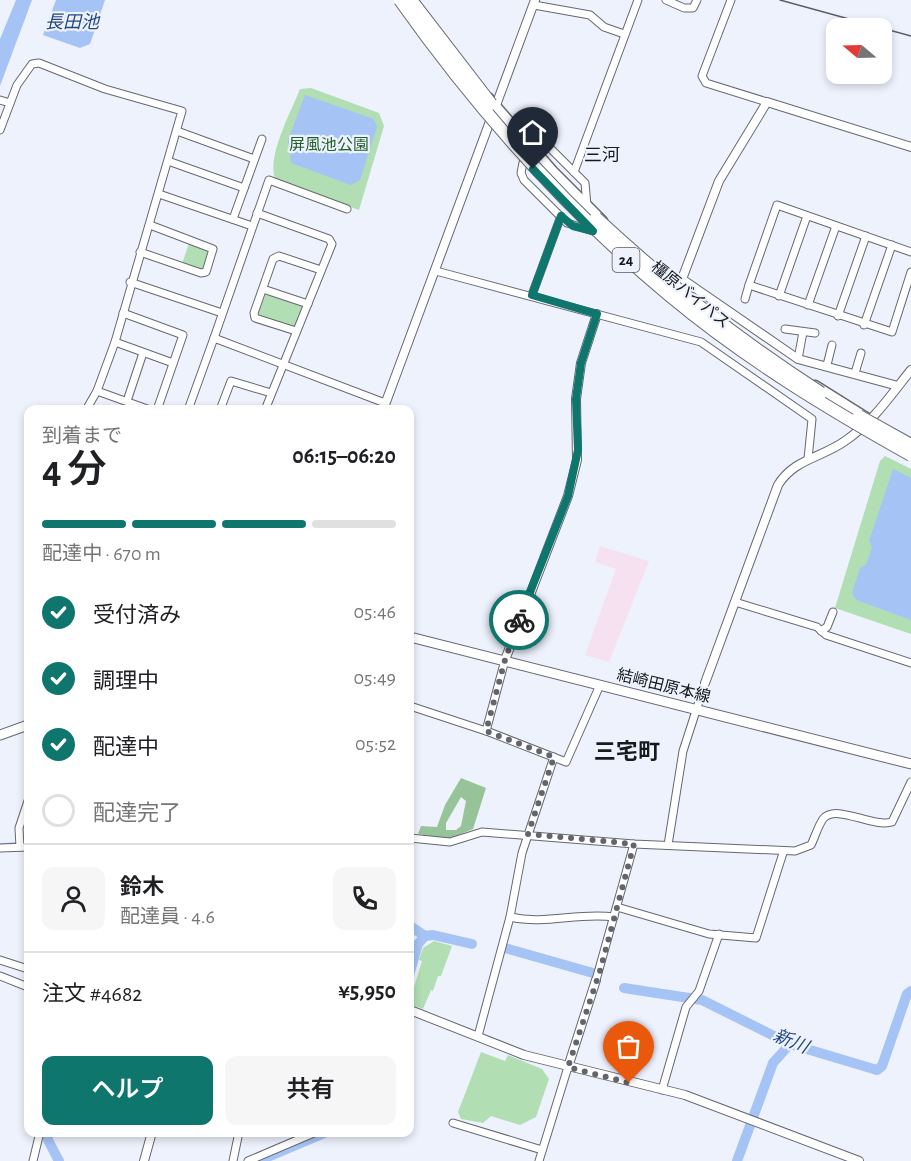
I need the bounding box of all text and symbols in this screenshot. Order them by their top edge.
water label: 長田池 [45,12,101,32]
north arrow [826,18,892,84]
map controls [826,18,892,84]
pin [507,107,558,169]
icon: home [516,116,549,149]
park label: 屏風池公園 [289,136,369,153]
district label: 三河 [584,146,620,165]
road number: 24 [612,248,640,272]
street label: 橿原バイパス [648,258,733,331]
text: 到着まで [42,426,122,446]
text: 06:15–06:20 [292,445,396,467]
text: 4 分 [42,451,107,490]
text: 配達中 · 670 m [42,544,161,564]
courier [489,590,549,650]
icon: check [42,596,75,629]
text: 05:46 [353,602,396,622]
text: 受付済み [93,604,181,626]
icon: bike [503,604,536,637]
icon: check [42,662,75,695]
street label: 結崎田原本線 [615,666,713,705]
text: 05:49 [353,668,396,688]
text: 調理中 [93,670,159,692]
icon: check [42,728,75,761]
text: 05:52 [355,734,396,754]
text: 配達中 [93,736,159,758]
district label: 三宅町 [594,740,660,763]
text: 配達完了 [93,802,181,824]
button: person [42,867,105,930]
button: phone [333,867,396,930]
text: 鈴木 [120,876,164,898]
text: 配達員 · 4.6 [120,907,215,927]
text: ¥5,950 [338,980,396,1002]
text: 注文 #4682 [42,983,142,1005]
pin [603,1021,654,1083]
water label: 新川 [771,1025,813,1058]
icon: bag [612,1030,645,1063]
button: ヘルプ [42,1056,213,1125]
button: 共有 [225,1056,396,1125]

